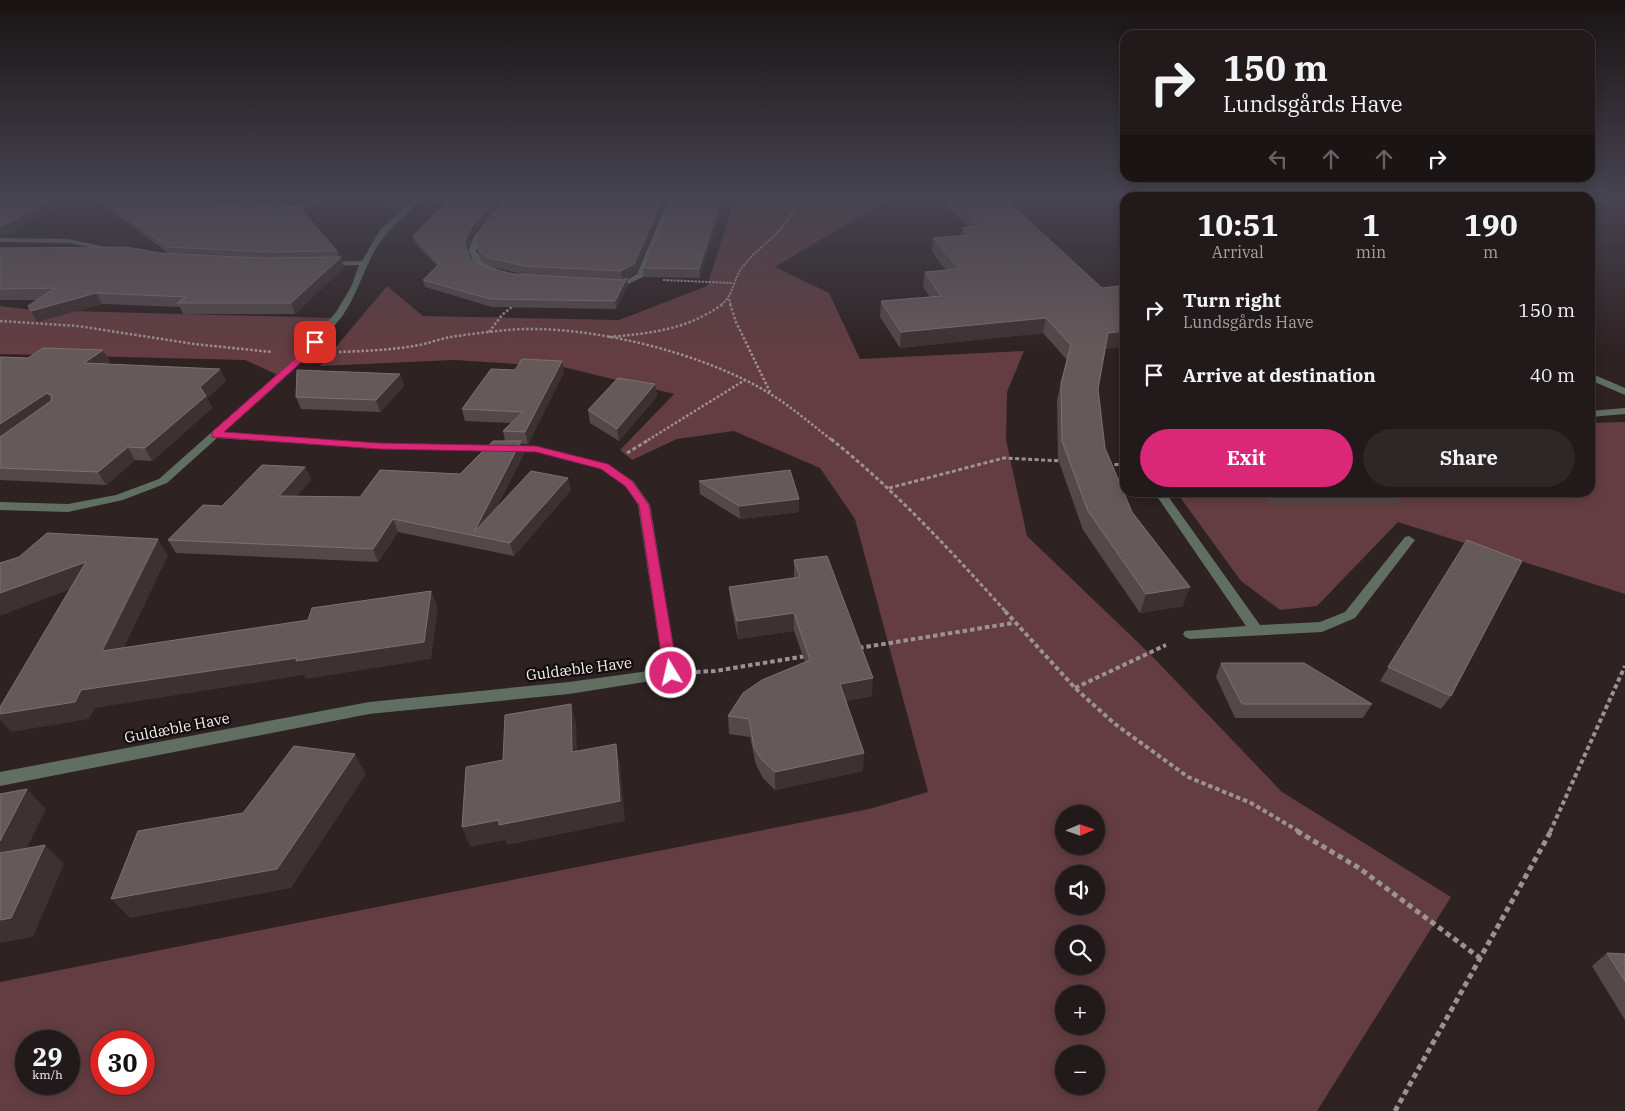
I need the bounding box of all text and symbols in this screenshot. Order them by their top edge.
text: 150 m [1223,45,1328,91]
icon: right [1140,50,1205,115]
text: Lundsgårds Have [1223,89,1403,118]
icon: left [1264,145,1292,173]
icon: ahead [1317,145,1345,173]
icon: ahead [1370,145,1398,173]
icon: right [1423,145,1451,173]
text: 10:51 [1197,205,1278,244]
text: 1 [1362,205,1380,244]
text: 190 [1464,205,1518,244]
text: Arrival [1212,242,1264,262]
text: min [1356,242,1386,262]
text: m [1483,242,1498,262]
text: Turn right [1183,288,1281,312]
icon: right [1140,296,1168,324]
text: 150 m [1518,298,1575,322]
text: Lundsgårds Have [1183,312,1314,332]
pin [294,321,336,363]
icon: arrive [301,328,329,356]
icon: arrive [1140,361,1168,389]
text: Arrive at destination [1183,363,1376,387]
text: 40 m [1530,363,1575,387]
button: Exit [1140,429,1353,487]
button: Share [1363,429,1575,487]
position arrow [644,646,696,698]
street label: Guldæble Have [525,653,633,684]
street label: Guldæble Have [123,708,231,747]
north arrow [1055,805,1105,855]
map controls [1055,805,1105,1095]
button: sound [1055,865,1105,915]
button: search [1055,925,1105,975]
button: + [1055,985,1105,1035]
speed limit sign: 30 [90,1030,155,1095]
text: 29 [32,1040,63,1073]
button: − [1055,1045,1105,1095]
text: km/h [32,1067,63,1082]

